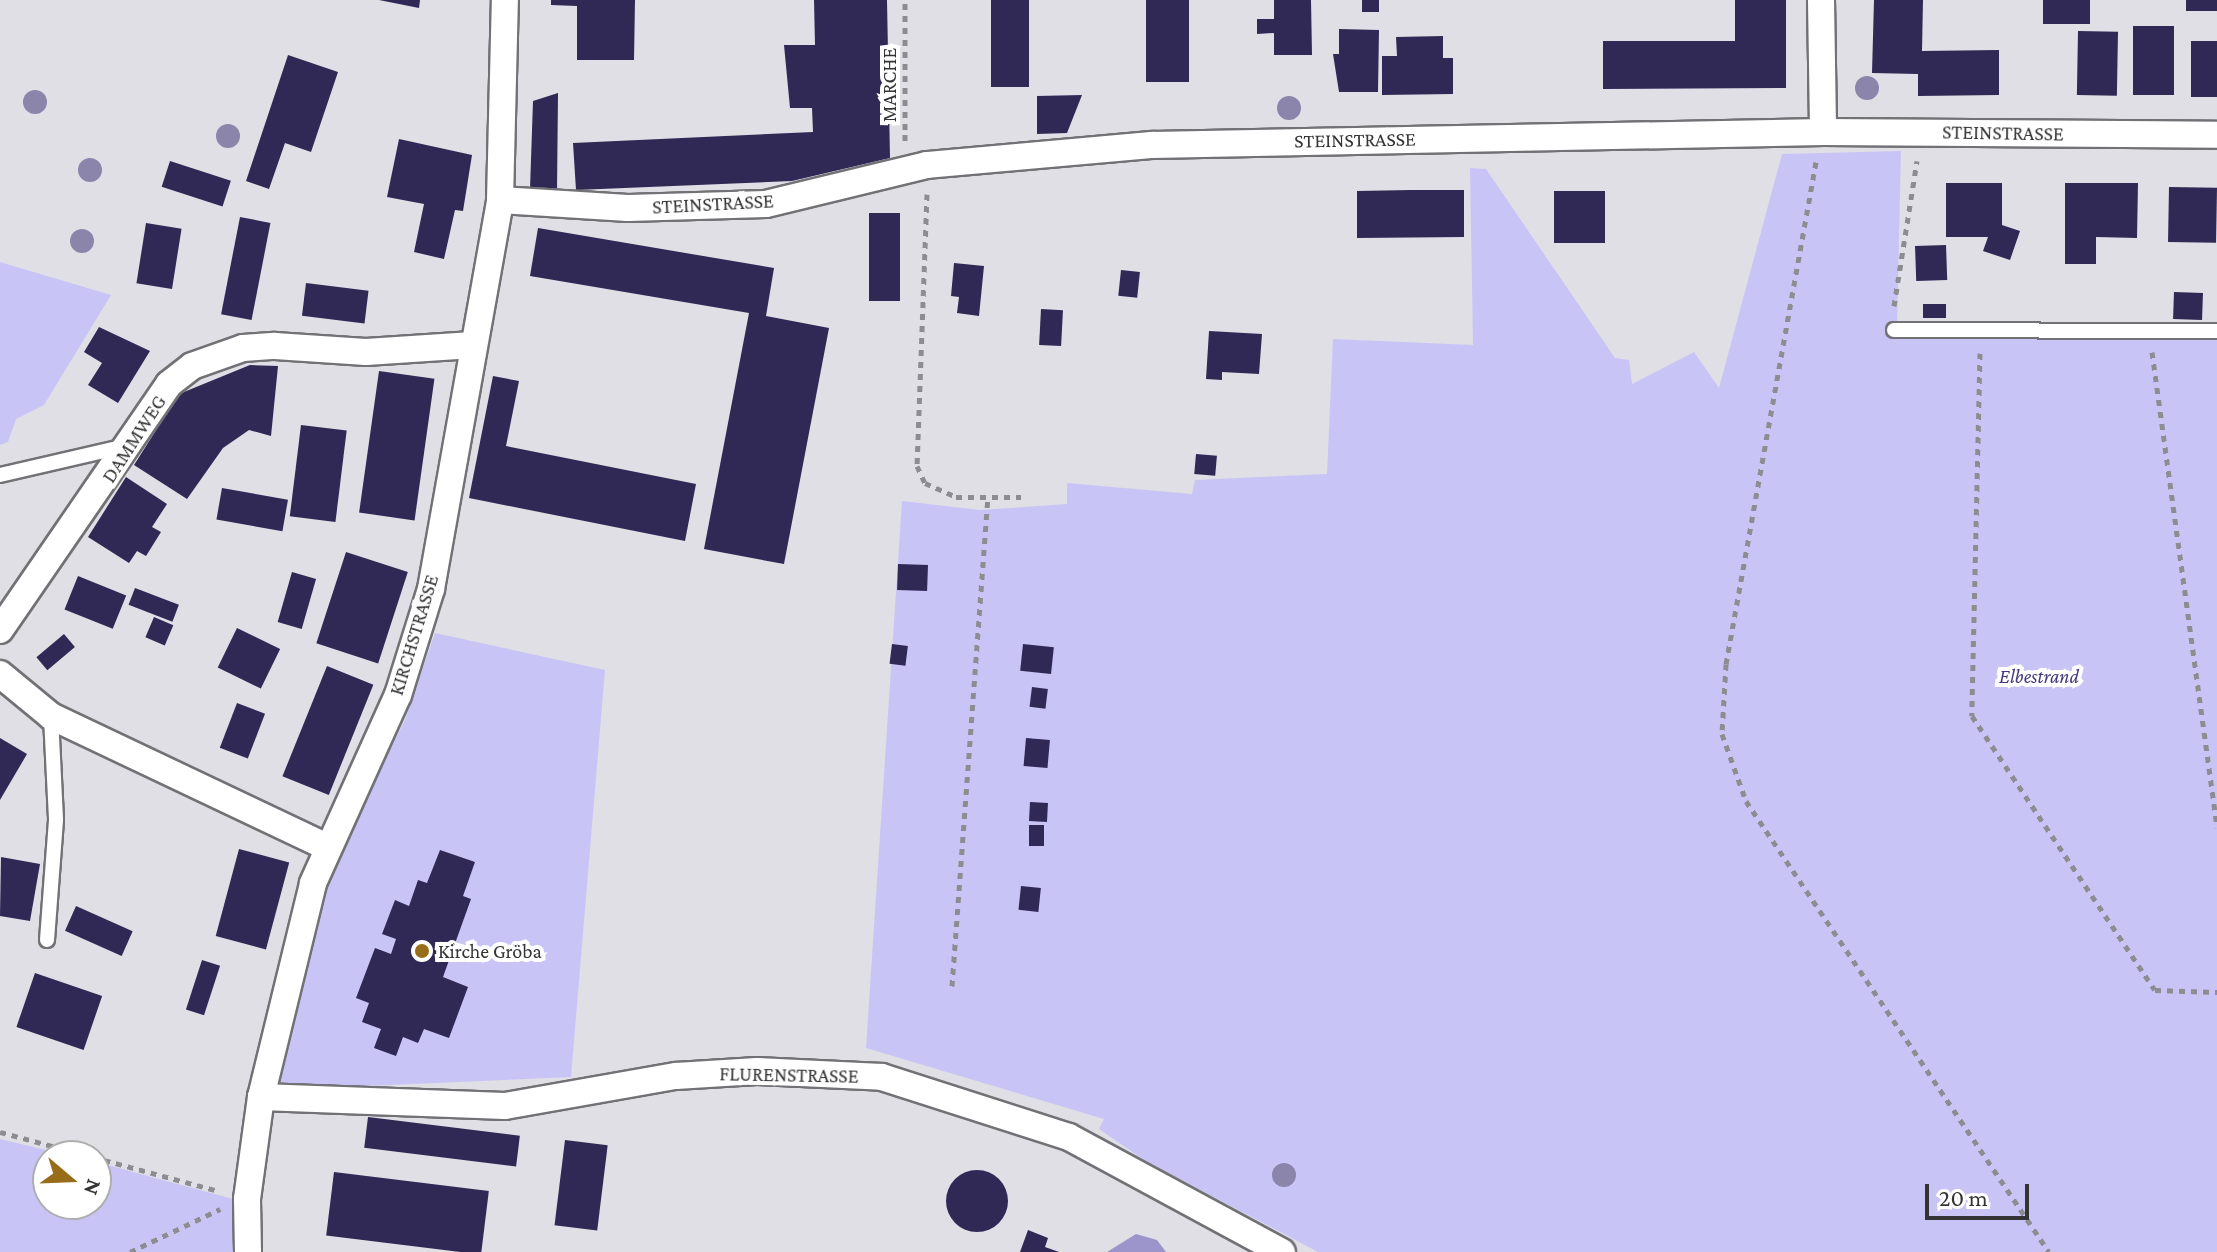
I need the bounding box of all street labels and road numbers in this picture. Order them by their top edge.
street label: MARCHE [877,48,901,122]
street label: STEINSTRASSE [1942,120,2064,146]
street label: STEINSTRASSE [1294,127,1416,153]
street label: STEINSTRASSE [652,189,774,219]
street label: DAMMWEG [97,391,171,487]
street label: KIRCHSTRASSE [384,572,444,698]
street label: FLURENSTRASSE [719,1062,859,1088]

